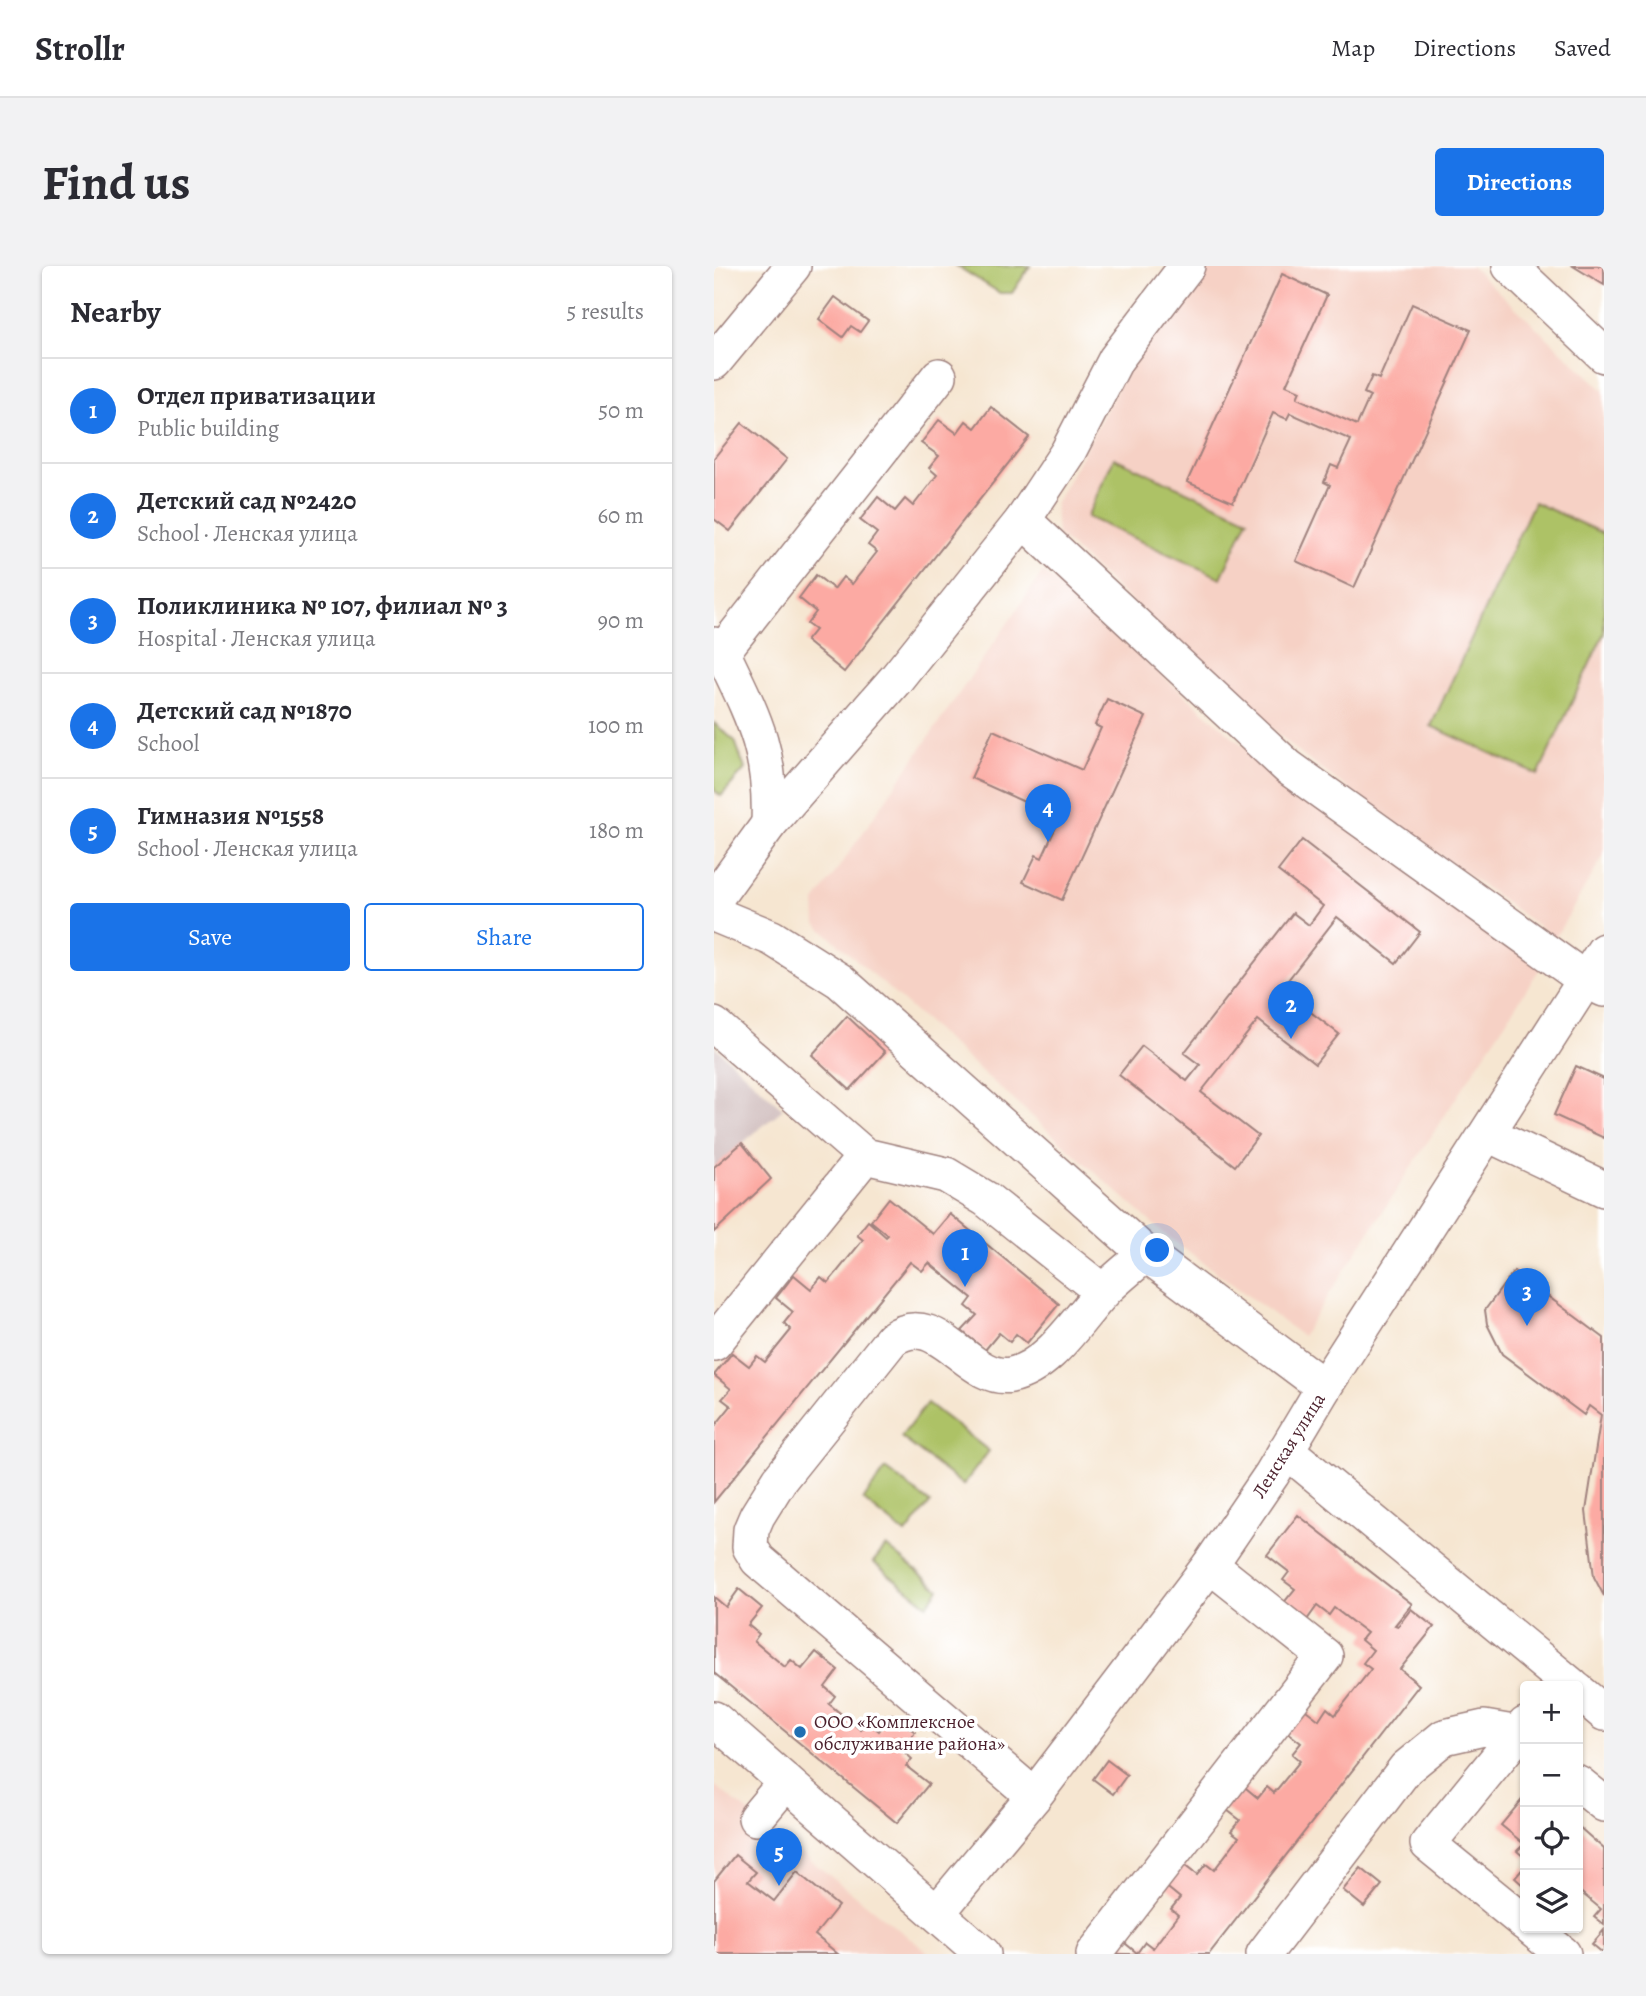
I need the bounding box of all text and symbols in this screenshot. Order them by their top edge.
text: Strollr [35,26,125,71]
text: Map [1331,32,1375,64]
text: Directions [1413,32,1516,64]
text: Saved [1554,32,1611,64]
button: Directions [1435,148,1604,216]
text: Find us [42,149,190,216]
text: Nearby [70,292,161,332]
text: 5 results [567,296,644,327]
text: Отдел приватизации [137,378,376,413]
text: 1 [89,395,97,426]
text: 50 m [598,395,644,426]
text: Public building [137,413,279,444]
text: Детский сад №2420 [137,483,356,518]
text: 2 [87,500,99,531]
text: 60 m [597,500,644,531]
text: School · Ленская улица [137,518,358,549]
text: Поликлиника № 107, филиал № 3 [137,588,508,623]
text: 3 [88,605,98,636]
text: 90 m [598,605,644,636]
text: Hospital · Ленская улица [137,623,376,654]
text: Детский сад №1870 [137,693,352,728]
text: 4 [88,710,98,741]
text: 100 m [588,710,644,741]
text: School [137,728,199,759]
pin: 4 [1025,784,1071,842]
text: Гимназия №1558 [137,798,324,833]
text: 5 [88,815,98,846]
text: 180 m [589,815,644,846]
text: School · Ленская улица [137,833,358,864]
button: Save [70,903,350,971]
button: Share [364,903,644,971]
pin: 2 [1268,981,1314,1039]
pin: 1 [942,1229,988,1287]
your location [1140,1233,1174,1267]
pin: 3 [1504,1268,1550,1326]
street label: Ленская улица [1246,1388,1332,1503]
map controls [1520,1681,1583,1933]
button: + [1520,1681,1583,1744]
place label: ООО «Комплексное обслуживание района» [814,1709,1005,1757]
marker: ООО «Комплексное обслуживание района» [792,1724,808,1740]
button: − [1520,1744,1583,1807]
button: locate [1520,1807,1583,1870]
pin: 5 [756,1828,802,1886]
button: layers [1520,1870,1583,1933]

